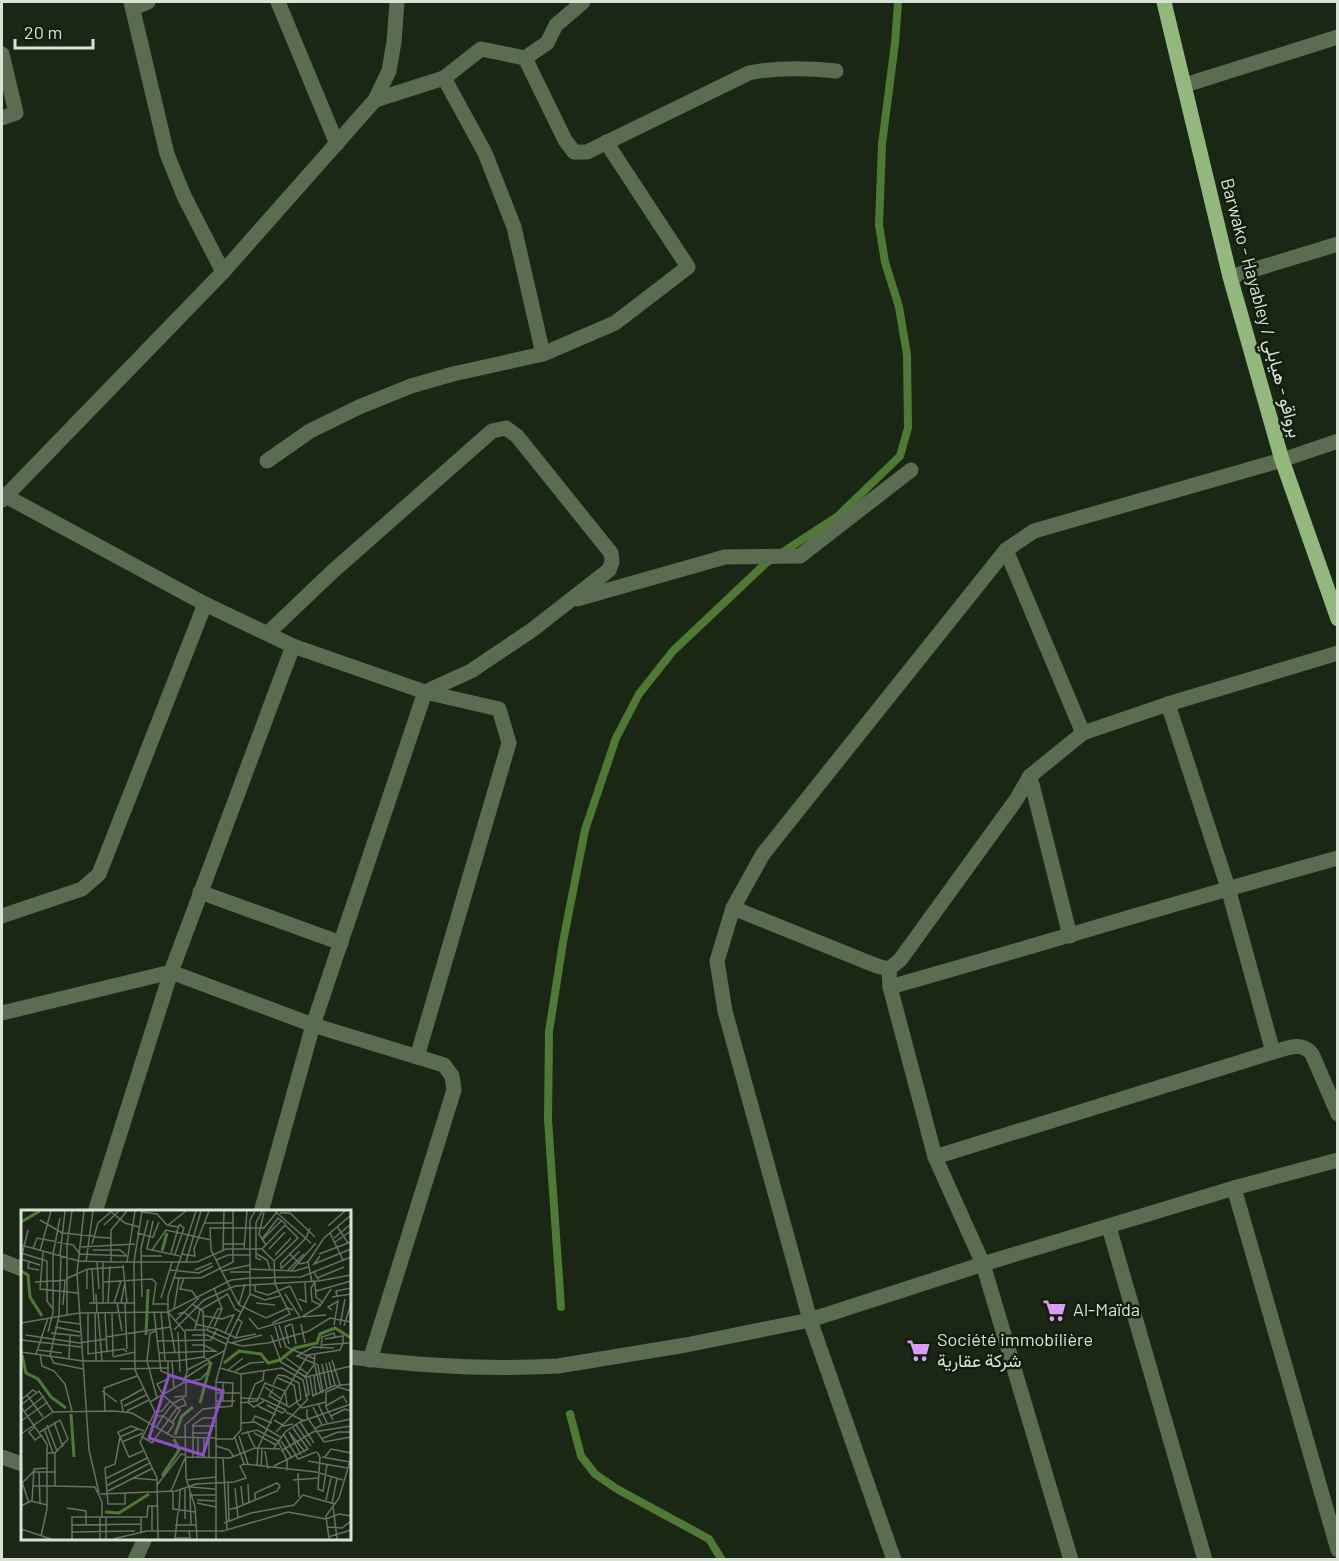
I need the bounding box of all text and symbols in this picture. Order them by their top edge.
scale bar [15,12,93,50]
text: 20 m [24,21,62,43]
street label: Barwako - Hayabley / برواقو - هيابلي [1212,176,1307,441]
inset map [21,1210,351,1540]
supermarket icon: Al-Maïda [1042,1297,1068,1323]
place label: Al-Maïda [1073,1298,1140,1320]
place label: Société immobilière شركة عقارية [937,1328,1093,1372]
supermarket icon: Société immobilière شركة عقارية [906,1337,932,1363]

